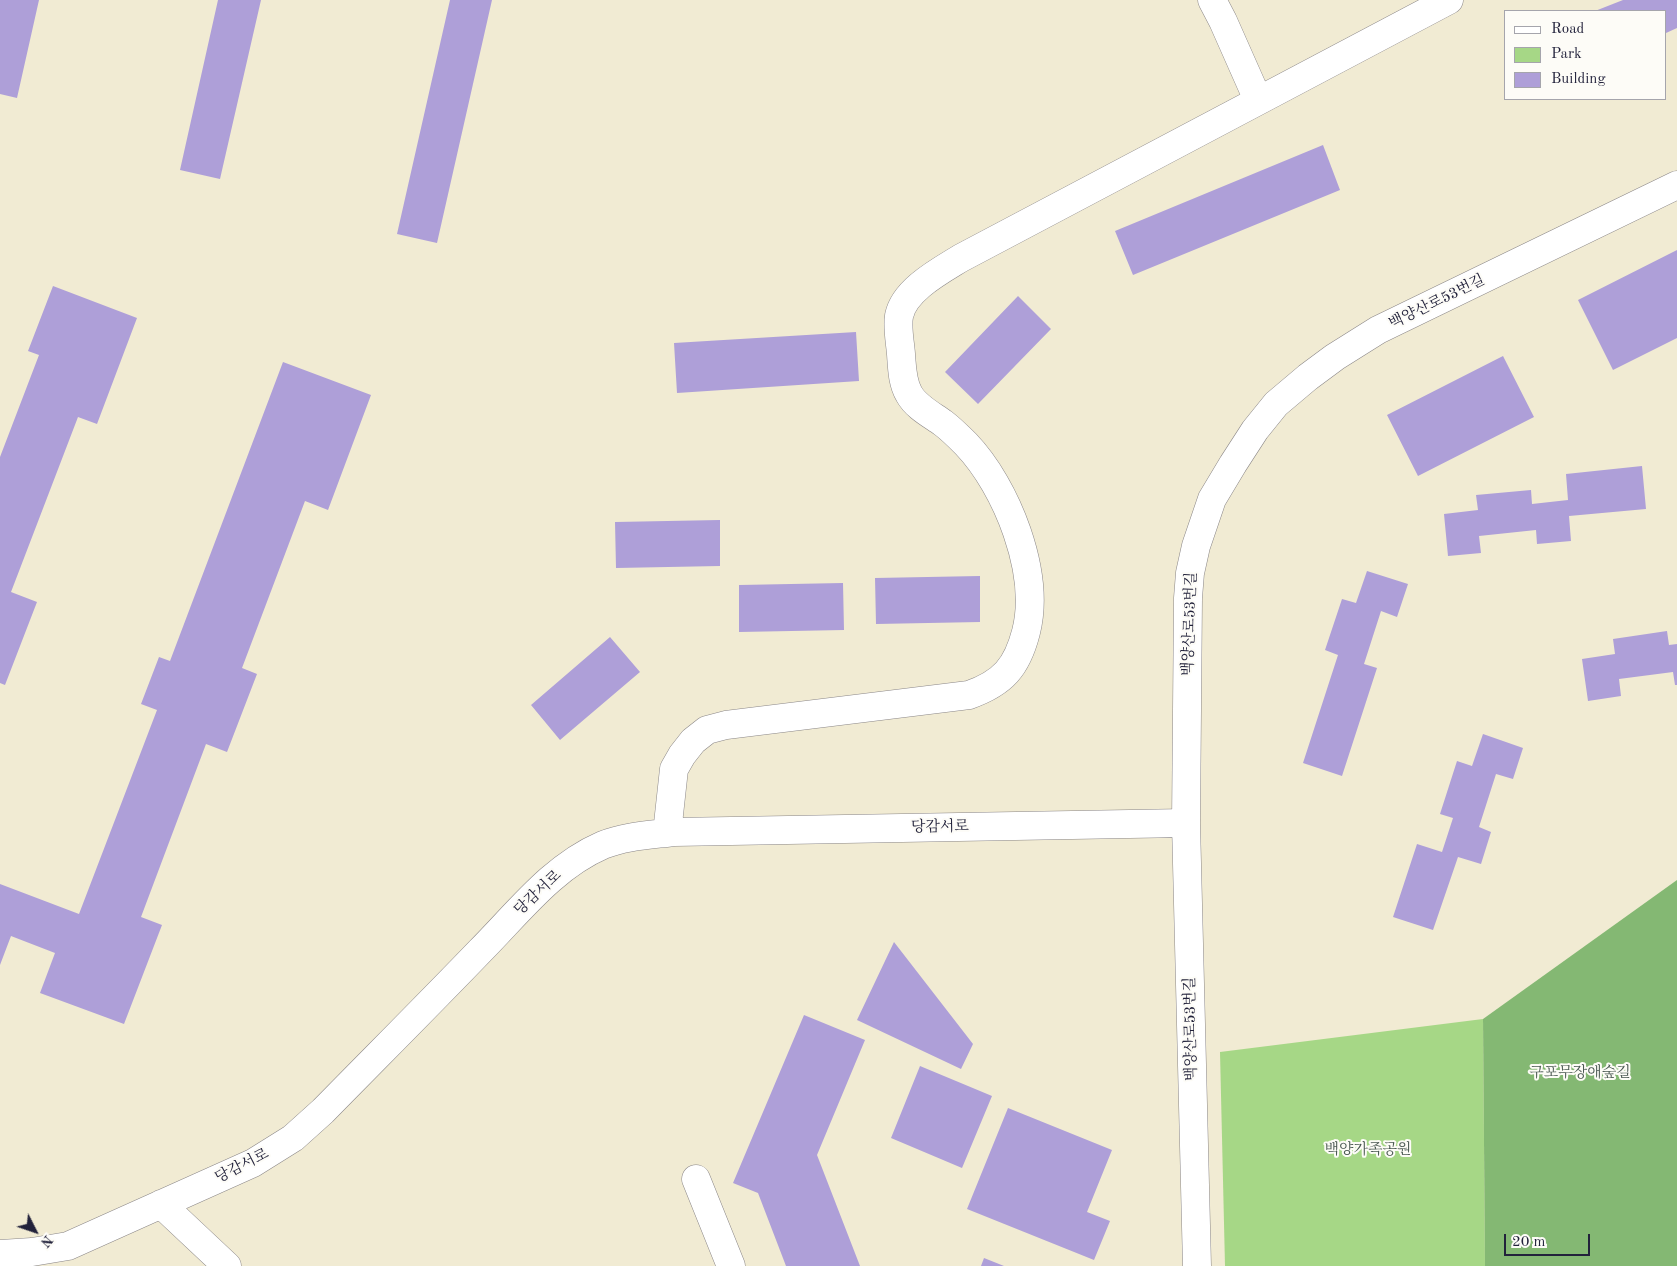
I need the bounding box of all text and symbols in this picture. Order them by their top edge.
legend [1504,10,1667,100]
text: Road [1551,22,1584,37]
text: Park [1551,47,1582,62]
text: Building [1551,72,1606,87]
street label: 백양산로53번길 [1386,271,1488,333]
street label: 백양산로53번길 [1179,572,1201,676]
street label: 당감서로 [911,817,969,837]
street label: 당감서로 [511,867,565,919]
street label: 백양산로53번길 [1181,977,1201,1081]
park label: 구포무장애숲길 [1529,1064,1631,1082]
park label: 백양가족공원 [1325,1141,1411,1159]
street label: 당감서로 [212,1145,272,1187]
north arrow [10,1206,60,1256]
scale bar [1507,1224,1593,1256]
text: N [38,1232,55,1249]
text: 20 m [1512,1235,1546,1250]

